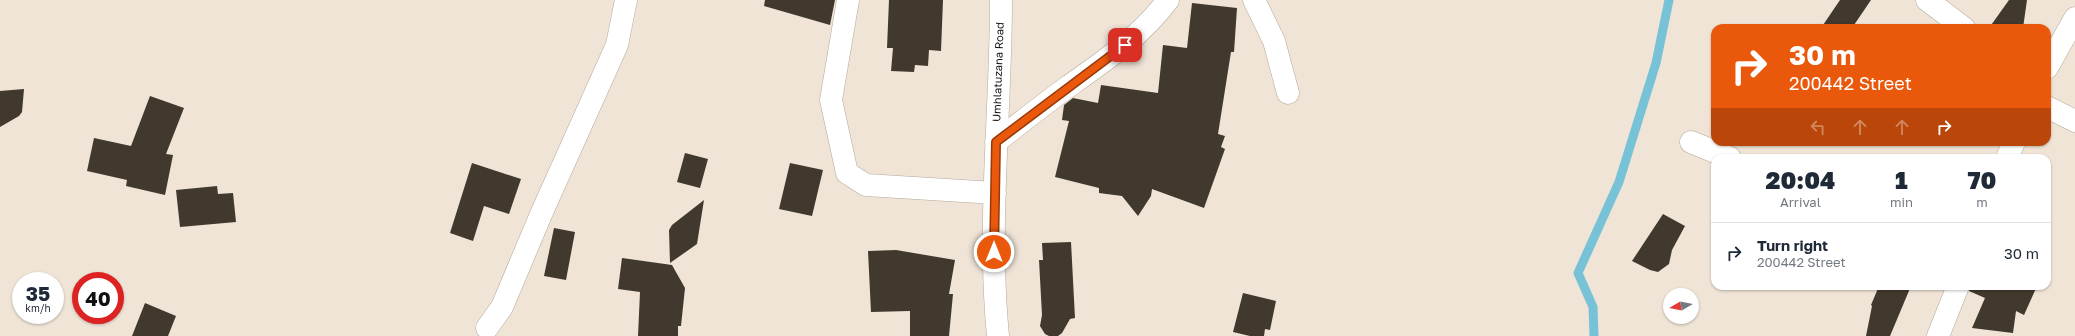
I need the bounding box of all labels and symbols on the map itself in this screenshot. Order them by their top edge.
street label: Umhlatuzana Road [989,22,1006,122]
pin [1108,28,1142,62]
position arrow [973,231,1015,273]
speed limit sign: 40 [72,272,124,324]
north arrow [1663,288,1699,324]

